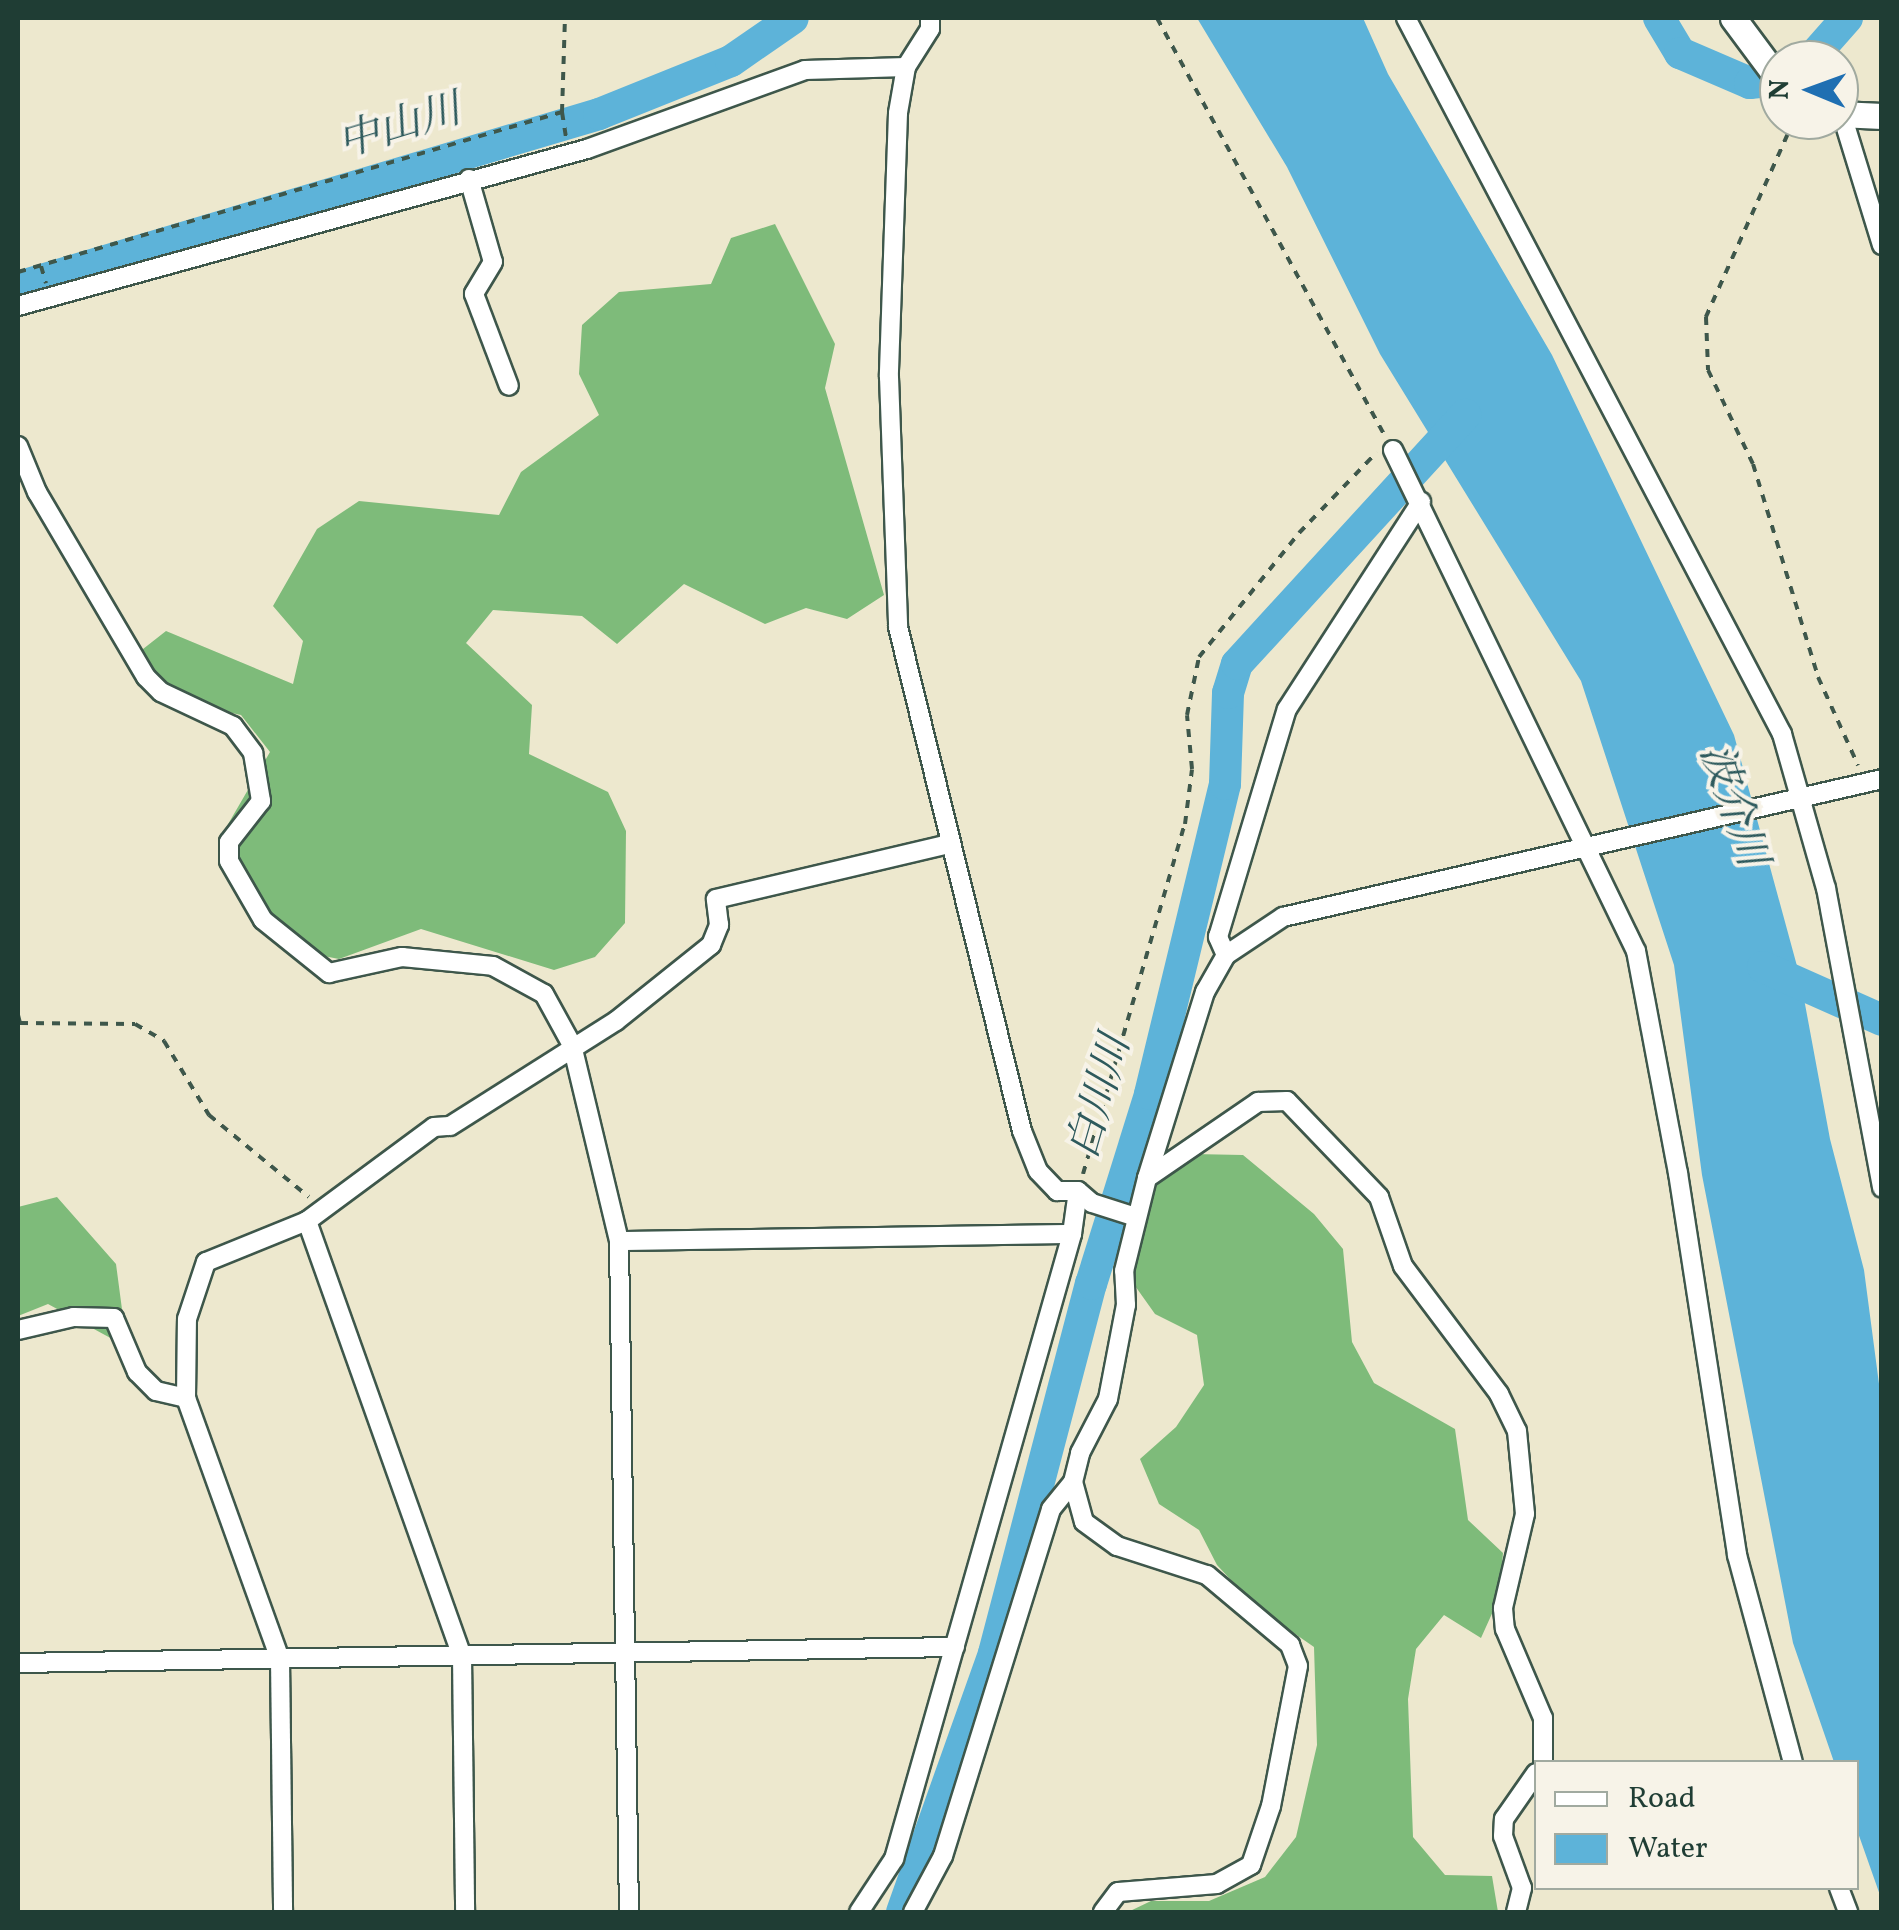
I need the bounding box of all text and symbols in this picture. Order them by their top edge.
north arrow [1759,40,1859,140]
text: N [1761,79,1800,100]
water label: 中山川 [332,86,468,172]
water label: 波介川 [1687,738,1775,874]
water label: 白川川 [1060,1030,1144,1166]
legend [1534,1760,1859,1890]
text: Road [1628,1778,1696,1820]
text: Water [1628,1828,1708,1870]

